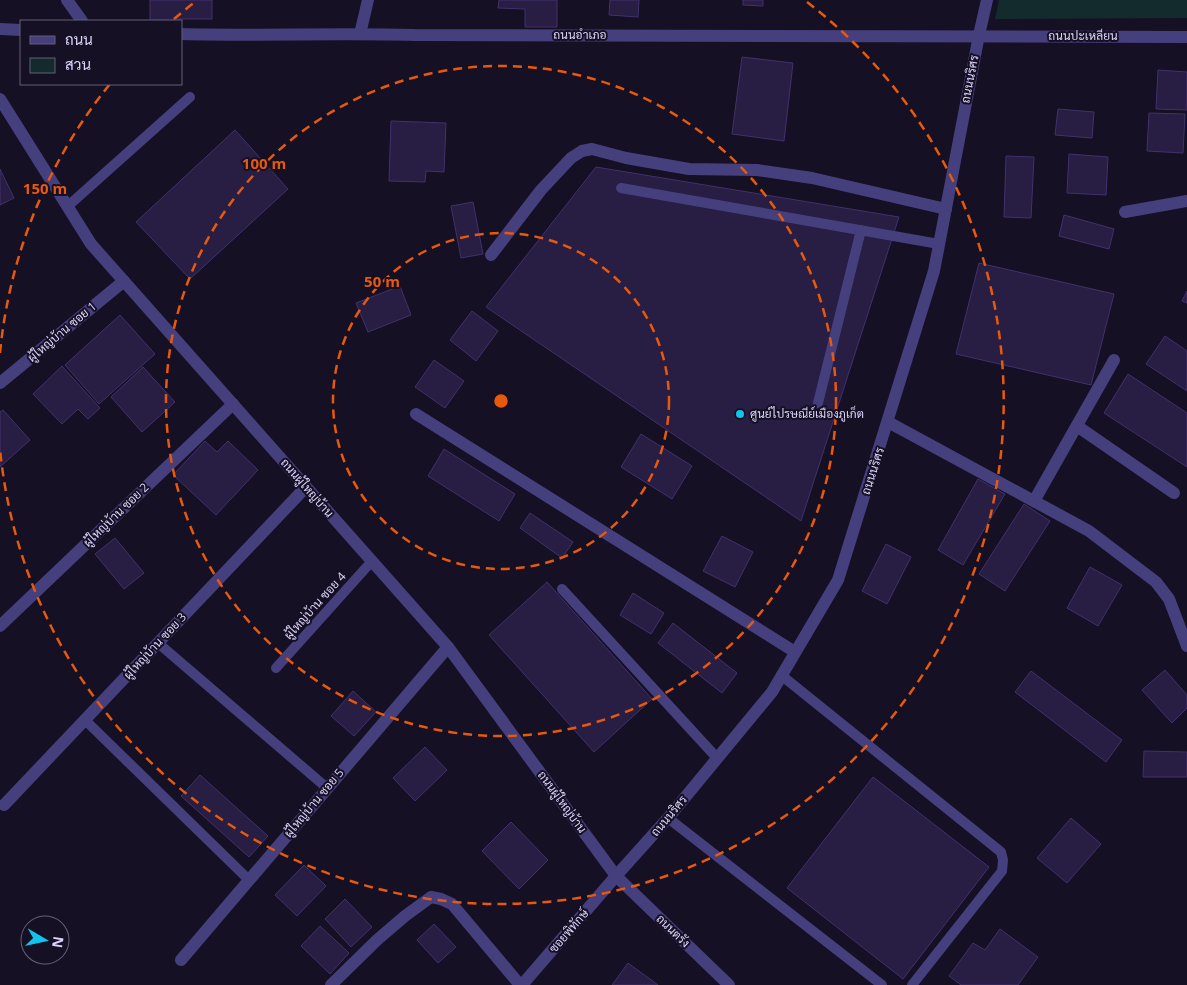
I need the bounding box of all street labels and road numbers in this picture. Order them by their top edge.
street label: ถนนอำเภอ [553,26,607,43]
street label: ถนนปะเหลียน [1048,27,1118,44]
street label: ถนนนริศร [957,53,983,104]
street label: ผู้ใหญ่บ้าน ซอย 1 [24,298,100,366]
street label: ถนนนริศร [857,445,888,497]
street label: ถนนผู้ใหญ่บ้าน [277,455,338,521]
street label: ผู้ใหญ่บ้าน ซอย 2 [79,479,152,550]
street label: ผู้ใหญ่บ้าน ซอย 4 [280,568,350,643]
street label: ผู้ใหญ่บ้าน ซอย 3 [119,609,190,683]
street label: ผู้ใหญ่บ้าน ซอย 5 [280,764,348,841]
street label: ถนนผู้ใหญ่บ้าน [534,767,591,837]
street label: ถนนนริศร [646,791,691,840]
street label: ซอยพิทักษ์ [545,904,593,956]
street label: ถนนตรัง [653,910,694,951]

